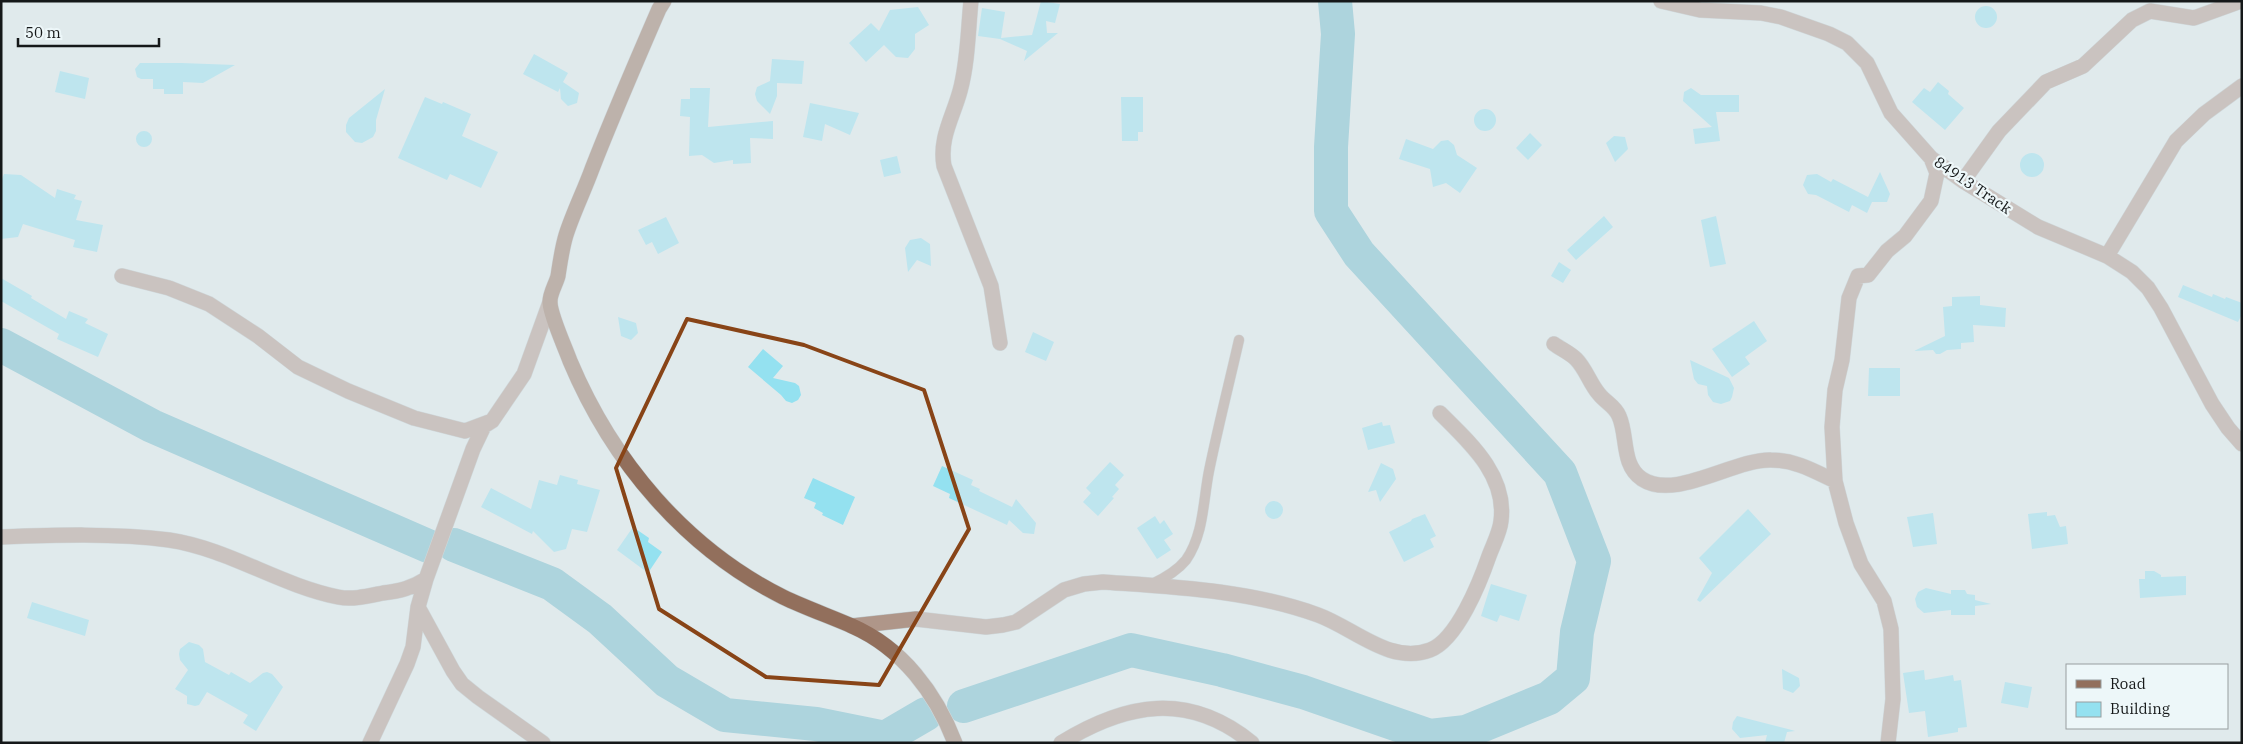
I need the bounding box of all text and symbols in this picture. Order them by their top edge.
scale bar [18,15,159,47]
text: 50 m [25,23,61,42]
street label: 84913 Track [1931,152,2016,218]
legend [2066,664,2228,729]
text: Road [2110,674,2146,693]
text: Building [2110,699,2170,718]

